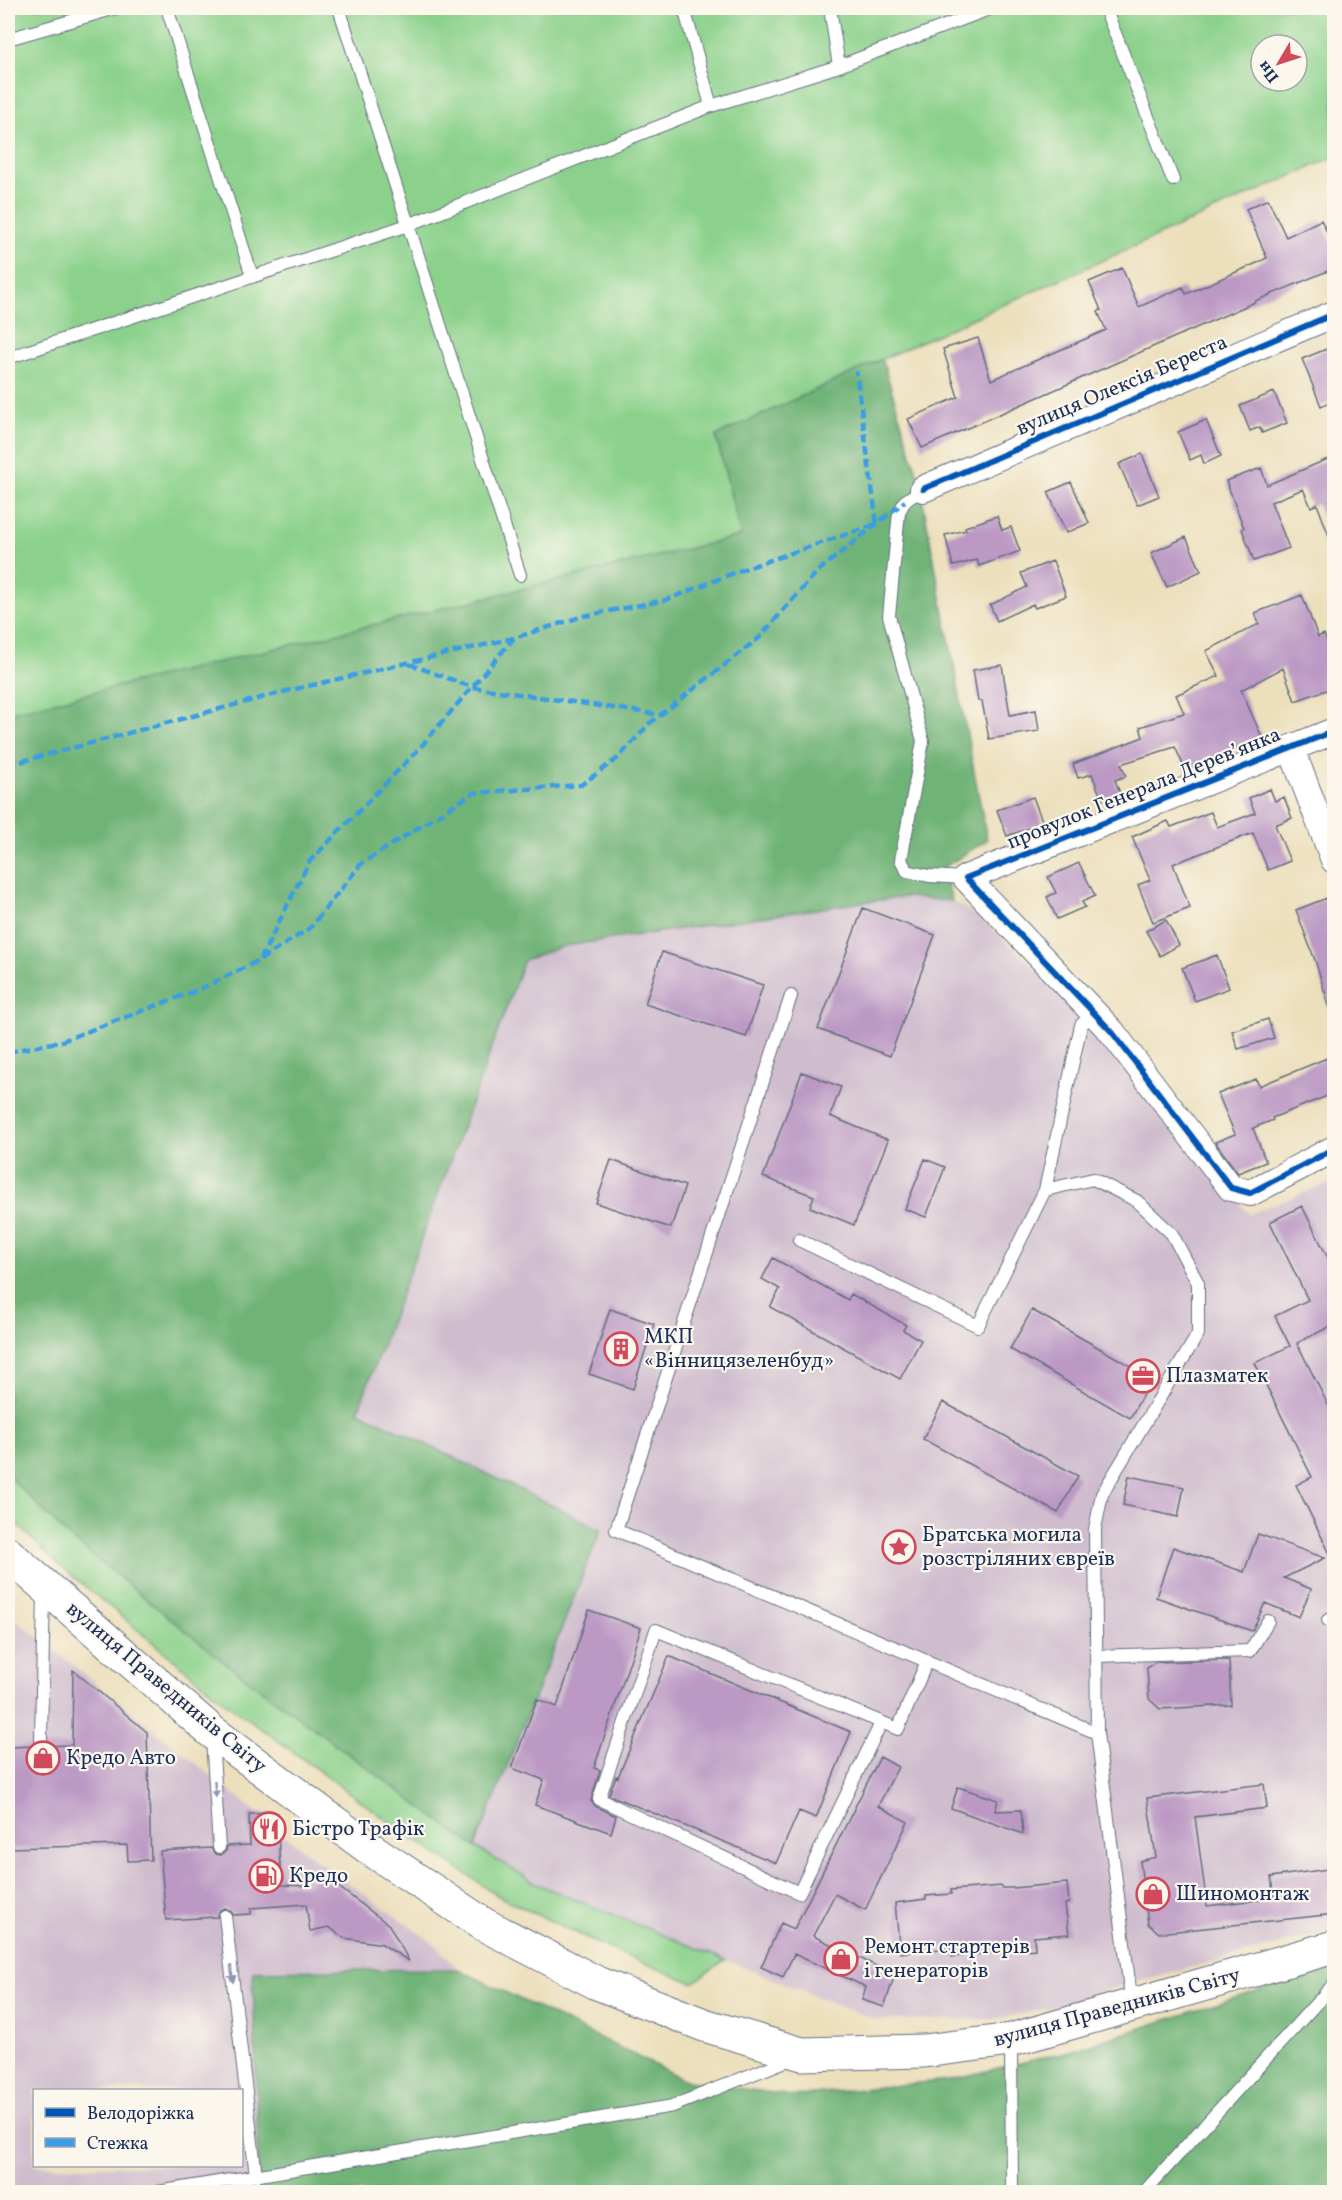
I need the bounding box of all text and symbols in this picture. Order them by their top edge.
north arrow [1249,33,1309,93]
text: Пн [1253,55,1285,87]
street label: вулиця Олексія Береста [1012,328,1232,444]
street label: провулок Генерала Деревʼянка [1003,721,1285,857]
place label: МКП «Вінницязеленбуд» [644,1323,834,1376]
building icon: МКП «Вінницязеленбуд» [603,1331,639,1367]
office icon: Плазматек [1125,1358,1161,1394]
place label: Плазматек [1166,1362,1268,1391]
place label: Братська могила розстріляних євреїв [922,1521,1115,1574]
place icon: Братська могила розстріляних євреїв [881,1529,917,1565]
street label: вулиця Праведників Світу [59,1595,273,1781]
shop icon: Кредо Авто [25,1740,61,1776]
place label: Кредо Авто [66,1744,176,1773]
one-way arrow [210,1780,220,1799]
restaurant icon: Бістро Трафік [251,1811,287,1847]
place label: Бістро Трафік [292,1815,424,1844]
fuel station icon: Кредо [248,1858,284,1894]
place label: Кредо [289,1862,348,1891]
shop icon: Шиномонтаж [1135,1876,1171,1912]
place label: Шиномонтаж [1176,1880,1310,1909]
place label: Ремонт стартерів і генераторів [864,1933,1030,1986]
shop icon: Ремонт стартерів і генераторів [823,1941,859,1977]
street label: вулиця Праведників Світу [991,1961,1244,2055]
one-way arrow [227,1965,236,1984]
legend [33,2089,243,2167]
text: Велодоріжка [87,2102,195,2127]
text: Стежка [87,2132,149,2157]

